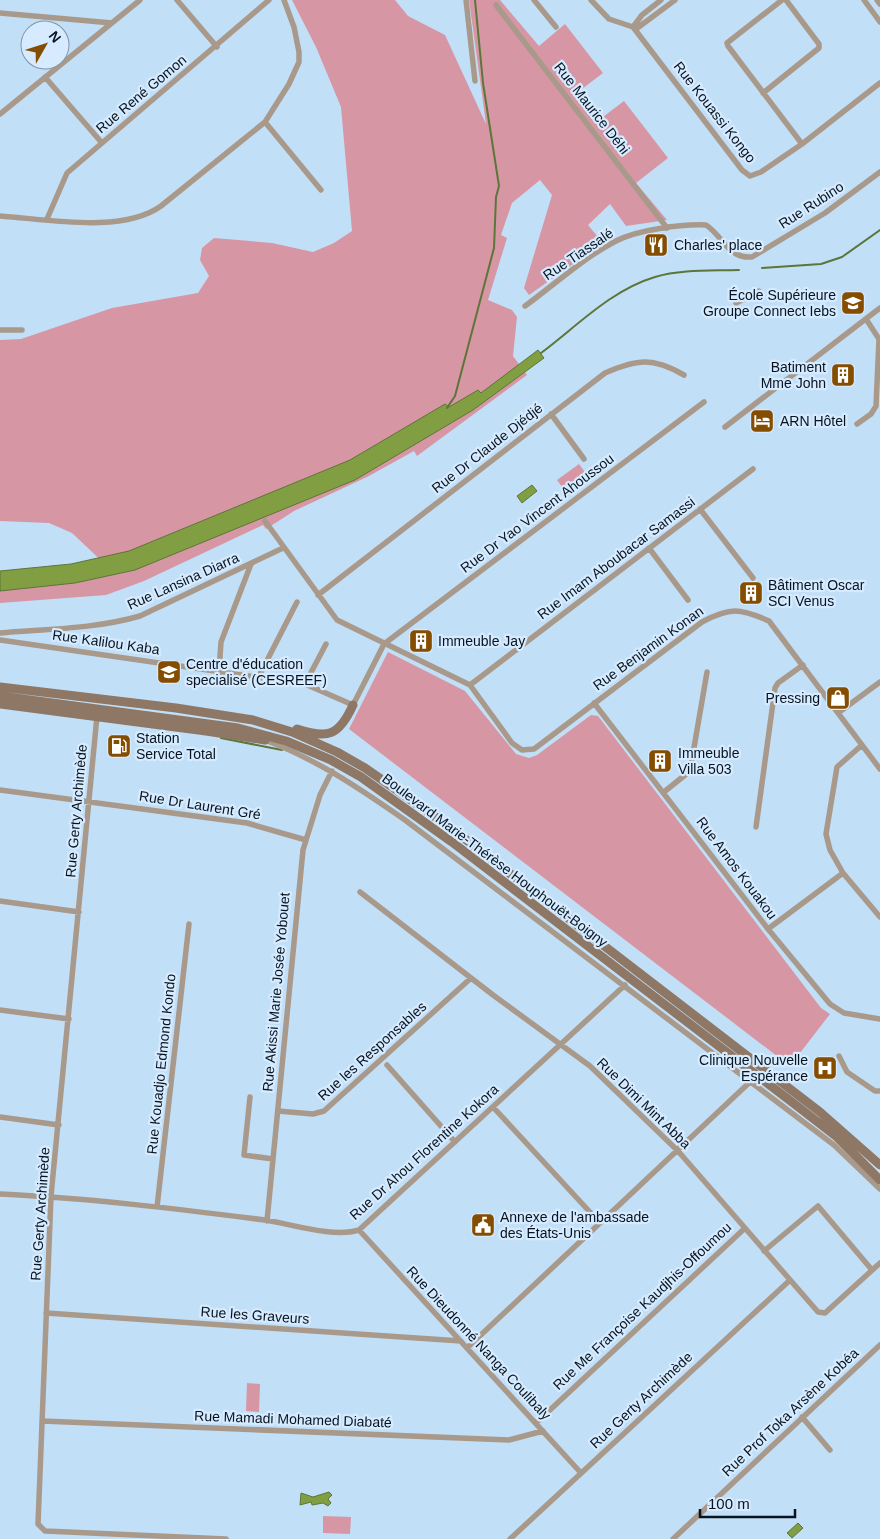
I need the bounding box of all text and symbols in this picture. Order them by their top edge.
north arrow [20,20,70,70]
text: N [46,28,65,46]
street label: Rue René Gomon [93,52,189,136]
street label: Rue Kouassi Kongo [671,58,760,166]
street label: Rue Maurice Déhi [551,59,633,157]
street label: Rue Rubino [776,178,847,232]
street label: Rue Tiassalé [540,225,616,283]
restaurant icon: Charles' place [643,232,669,258]
place label: Charles' place [674,237,762,253]
place label: École Supérieure Groupe Connect Iebs [703,287,836,319]
school or university icon: École Supérieure Groupe Connect Iebs [840,290,866,316]
place label: Batiment Mme John [761,359,826,391]
building icon: Batiment Mme John [830,362,856,388]
street label: Rue Dr Claude Djédjé [428,400,546,496]
hotel icon: ARN Hôtel [749,408,775,434]
place label: ARN Hôtel [780,413,846,429]
street label: Rue Dr Yao Vincent Ahoussou [457,450,617,576]
street label: Rue Imam Aboubacar Samassi [534,494,698,622]
street label: Rue Lansina Diarra [125,549,242,613]
place label: Bâtiment Oscar SCI Venus [768,577,865,609]
building icon: Bâtiment Oscar SCI Venus [738,580,764,606]
street label: Rue Benjamin Konan [590,603,706,693]
street label: Rue Kalilou Kaba [51,627,161,657]
building icon: Immeuble Jay [408,628,434,654]
place label: Immeuble Jay [438,633,525,649]
place label: Centre d'éducation specialisé (CESREEF) [186,656,327,688]
school or university icon: Centre d'éducation specialisé (CESREEF) [156,659,182,685]
shop icon: Pressing [825,685,851,711]
place label: Pressing [766,690,820,706]
place label: Station Service Total [136,730,216,762]
fuel station icon: Station Service Total [106,733,132,759]
street label: Rue Gerty Archimède [62,743,90,878]
place label: Immeuble Villa 503 [678,745,740,777]
building icon: Immeuble Villa 503 [647,748,673,774]
street label: Boulevard Marie-Thérèse Houphouët-Boigny [379,770,611,950]
street label: Rue Dr Laurent Gré [138,787,262,823]
street label: Rue Amos Kouakou [693,814,781,922]
street label: Rue Akissi Marie Josée Yobouet [259,892,293,1092]
street label: Rue Kouadjo Edmond Kondo [144,973,178,1155]
street label: Rue les Responsables [315,998,429,1104]
place label: Clinique Nouvelle Espérance [699,1052,808,1084]
street label: Rue Dimi Mint Abba [594,1054,694,1152]
hospital icon: Clinique Nouvelle Espérance [812,1055,838,1081]
street label: Rue Dr Ahou Florentine Kokora [346,1081,502,1223]
street label: Rue Gerty Archimède [27,1146,53,1281]
place label: Annexe de l'ambassade des États-Unis [500,1209,649,1241]
public building icon: Annexe de l'ambassade des États-Unis [470,1212,496,1238]
street label: Rue Me Françoise Kaudjhis-Offoumou [550,1219,734,1393]
street label: Rue Dieudonné Nanga Coulibaly [404,1263,554,1423]
street label: Rue les Graveurs [200,1303,310,1327]
street label: Rue Prof Toka Arsène Kobéa [719,1345,862,1479]
street label: Rue Gerty Archimède [587,1348,696,1451]
street label: Rue Mamadi Mohamed Diabaté [194,1408,392,1430]
scale bar [700,1486,795,1518]
text: 100 m [708,1495,750,1512]

